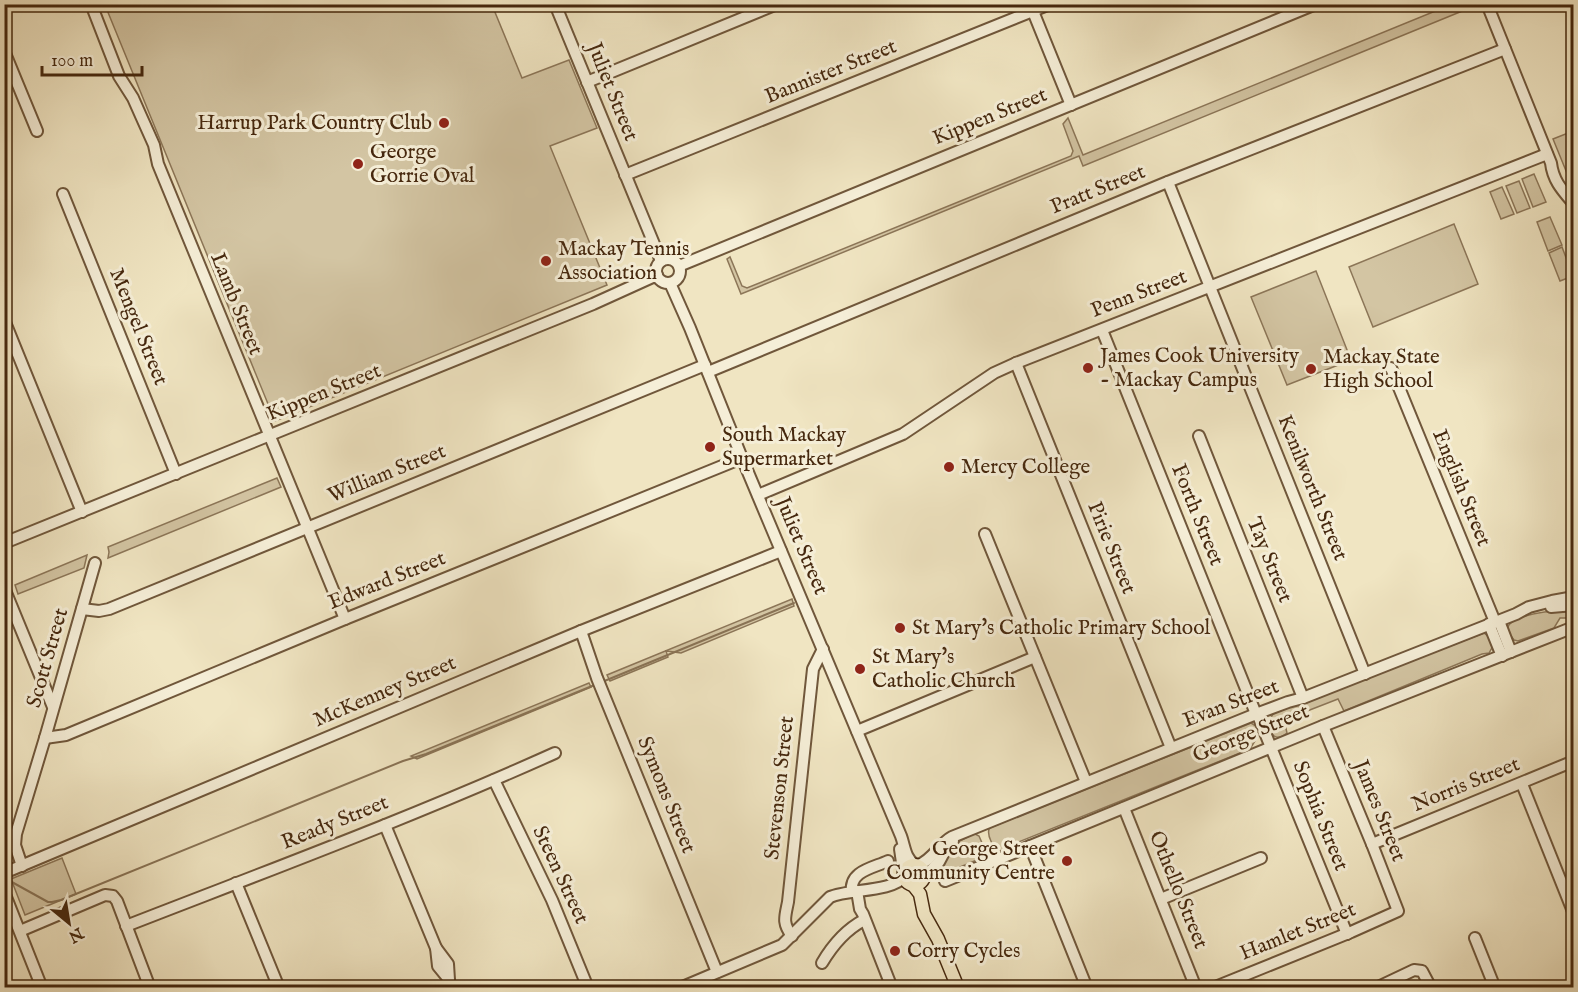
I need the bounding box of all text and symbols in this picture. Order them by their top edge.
street label: Bannister Street [761,33,901,111]
street label: Juliet Street [579,37,644,145]
scale bar [42,39,142,77]
text: 100 m [51,50,93,73]
street label: Kippen Street [929,82,1051,152]
place label: Harrup Park Country Club [197,110,432,137]
marker: Harrup Park Country Club [437,116,451,130]
place label: George Gorrie Oval [370,139,475,190]
marker: George Gorrie Oval [351,157,365,171]
street label: Pratt Street [1047,159,1149,221]
place label: Mackay Tennis Association [557,236,689,287]
street label: Lamb Street [203,249,269,359]
marker: Mackay Tennis Association [539,254,553,268]
street label: Penn Street [1087,263,1191,325]
street label: Mengel Street [102,264,174,390]
place label: James Cook University - Mackay Campus [1098,343,1300,394]
place label: Mackay State High School [1323,344,1440,395]
street label: Kippen Street [263,358,385,428]
marker: James Cook University - Mackay Campus [1081,361,1095,375]
marker: Mackay State High School [1304,362,1318,376]
street label: Kenilworth Street [1271,411,1353,565]
place label: South Mackay Supermarket [722,422,847,473]
street label: English Street [1425,426,1497,550]
street label: William Street [324,438,450,510]
marker: South Mackay Supermarket [703,440,717,454]
place label: Mercy College [961,454,1091,481]
marker: Mercy College [942,460,956,474]
street label: Forth Street [1164,460,1230,570]
street label: Juliet Street [768,491,834,599]
street label: Pirie Street [1080,498,1142,598]
street label: Tay Street [1240,513,1298,607]
street label: Edward Street [324,545,450,617]
street label: Scott Street [21,605,75,711]
place label: St Mary's Catholic Primary School [912,615,1210,642]
marker: St Mary's Catholic Primary School [893,621,907,635]
place label: St Mary's Catholic Church [872,644,1015,695]
street label: McKenney Street [310,650,460,734]
marker: St Mary's Catholic Church [853,662,867,676]
street label: Evan Street [1179,673,1283,735]
street label: George Street [1189,698,1313,770]
street label: Stevenson Street [759,715,801,861]
street label: Symons Street [630,733,702,857]
street label: Norris Street [1408,751,1524,819]
street label: James Street [1346,754,1412,866]
street label: Sophia Street [1286,757,1354,875]
street label: Ready Street [278,789,392,857]
street label: Steen Street [526,822,594,928]
street label: Othello Street [1142,827,1214,953]
place label: George Street Community Centre [886,836,1055,887]
marker: George Street Community Centre [1060,854,1074,868]
north arrow [39,893,99,953]
street label: Hamlet Street [1236,897,1360,967]
text: N [64,922,87,946]
place label: Corry Cycles [907,938,1020,965]
marker: Corry Cycles [888,944,902,958]

